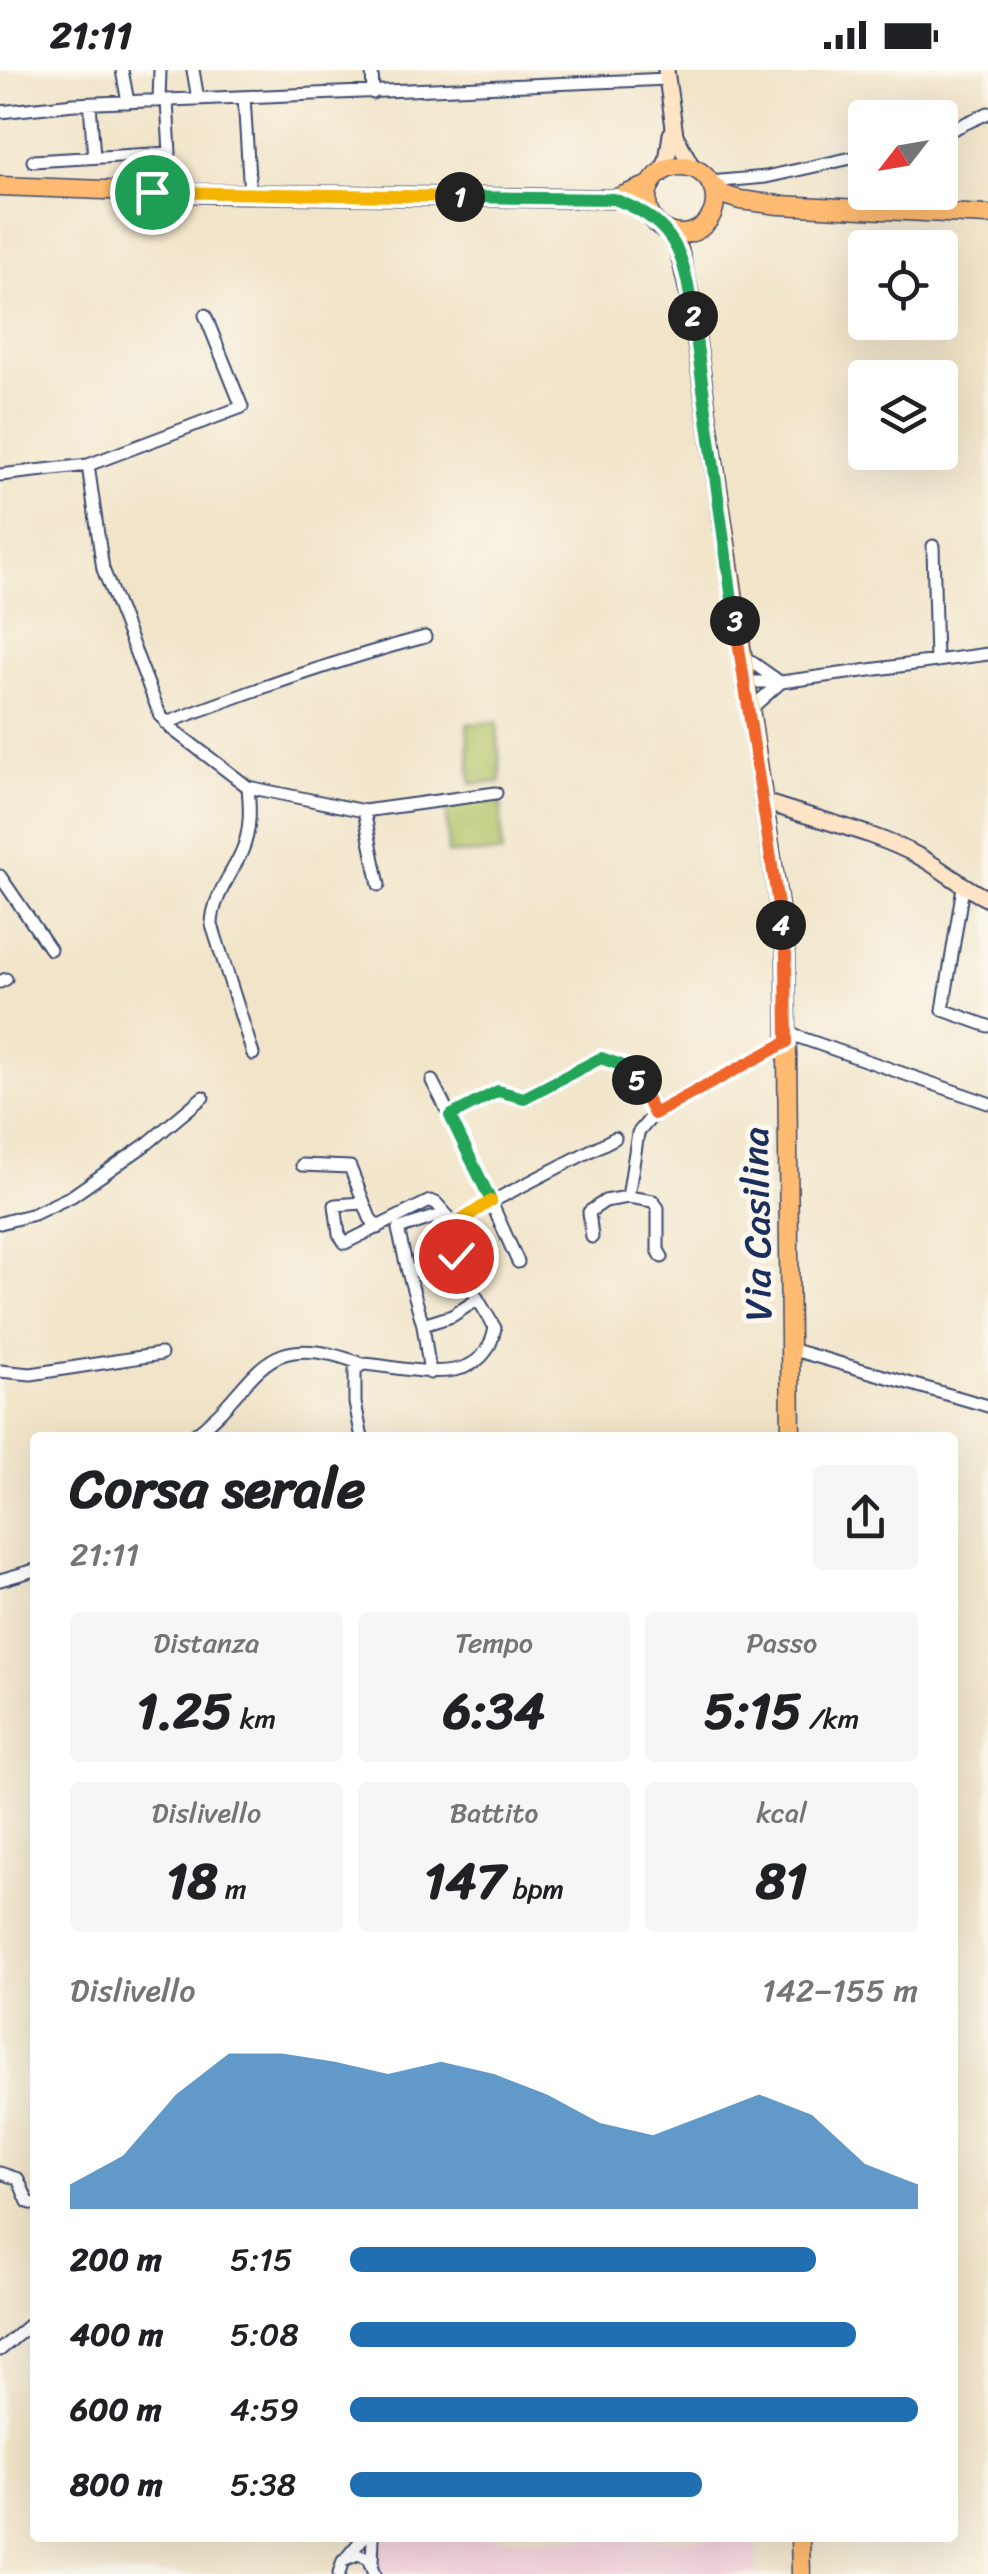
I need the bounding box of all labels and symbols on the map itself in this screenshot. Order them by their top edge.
north arrow [848,100,958,210]
pin [110,150,195,235]
pin: 1 [435,172,485,222]
pin: 2 [668,291,718,341]
pin: 3 [710,596,760,646]
pin: 4 [756,900,806,950]
pin: 5 [612,1055,662,1105]
street label: Via Casilina [722,1127,792,1321]
pin [414,1214,499,1299]

